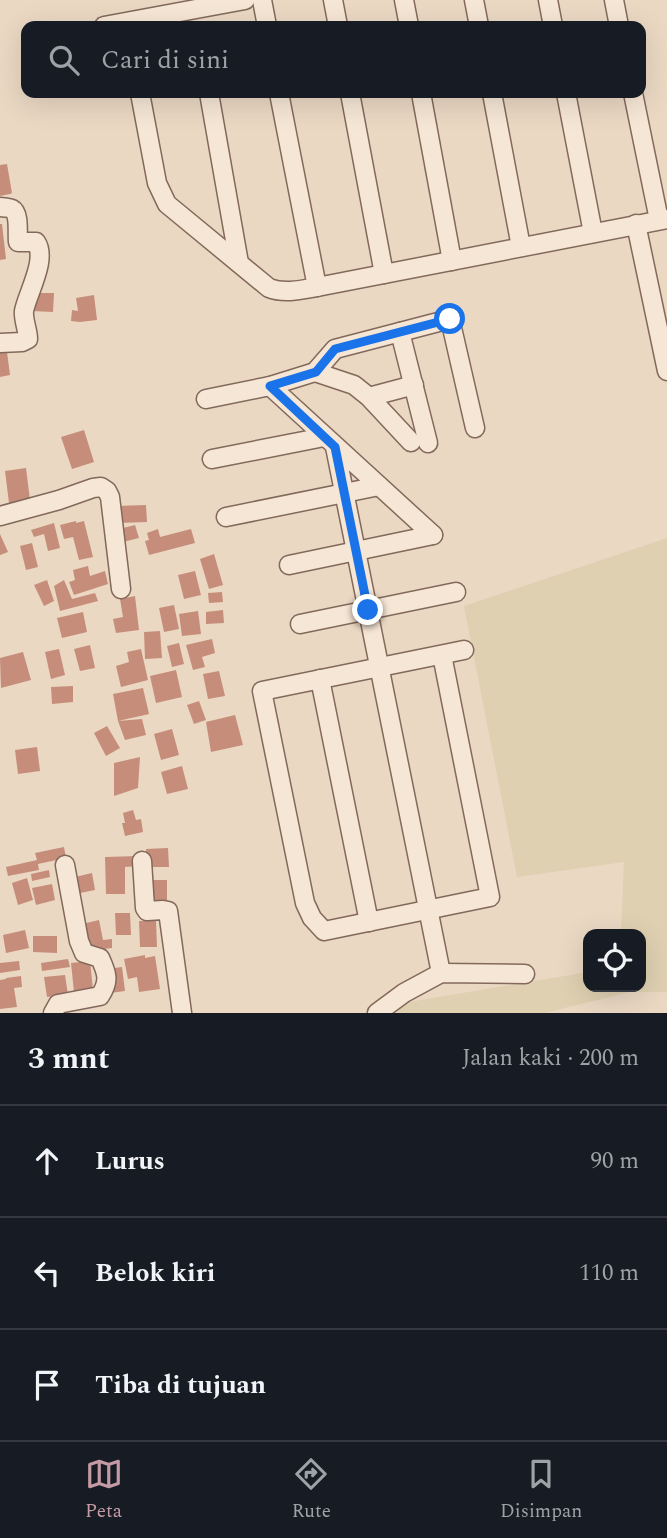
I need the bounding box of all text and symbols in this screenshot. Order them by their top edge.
search box [21,21,646,98]
text: Cari di sini [101,40,229,80]
icon: search [45,41,83,79]
route start [434,303,465,334]
route end [352,594,383,625]
map controls [583,929,646,992]
button: locate [583,929,646,992]
text: 3 mnt [28,1036,109,1082]
text: Jalan kaki · 200 m [462,1041,639,1076]
text: Lurus [95,1141,165,1181]
icon: ahead [28,1142,66,1180]
text: 90 m [590,1144,639,1179]
text: Belok kiri [95,1253,215,1293]
icon: left [28,1254,66,1292]
text: 110 m [579,1256,639,1291]
text: Tiba di tujuan [95,1365,266,1405]
icon: arrive [28,1366,66,1404]
tab: Peta [85,1455,123,1526]
tab: Rute [292,1455,331,1526]
tab: Disimpan [500,1455,582,1526]

